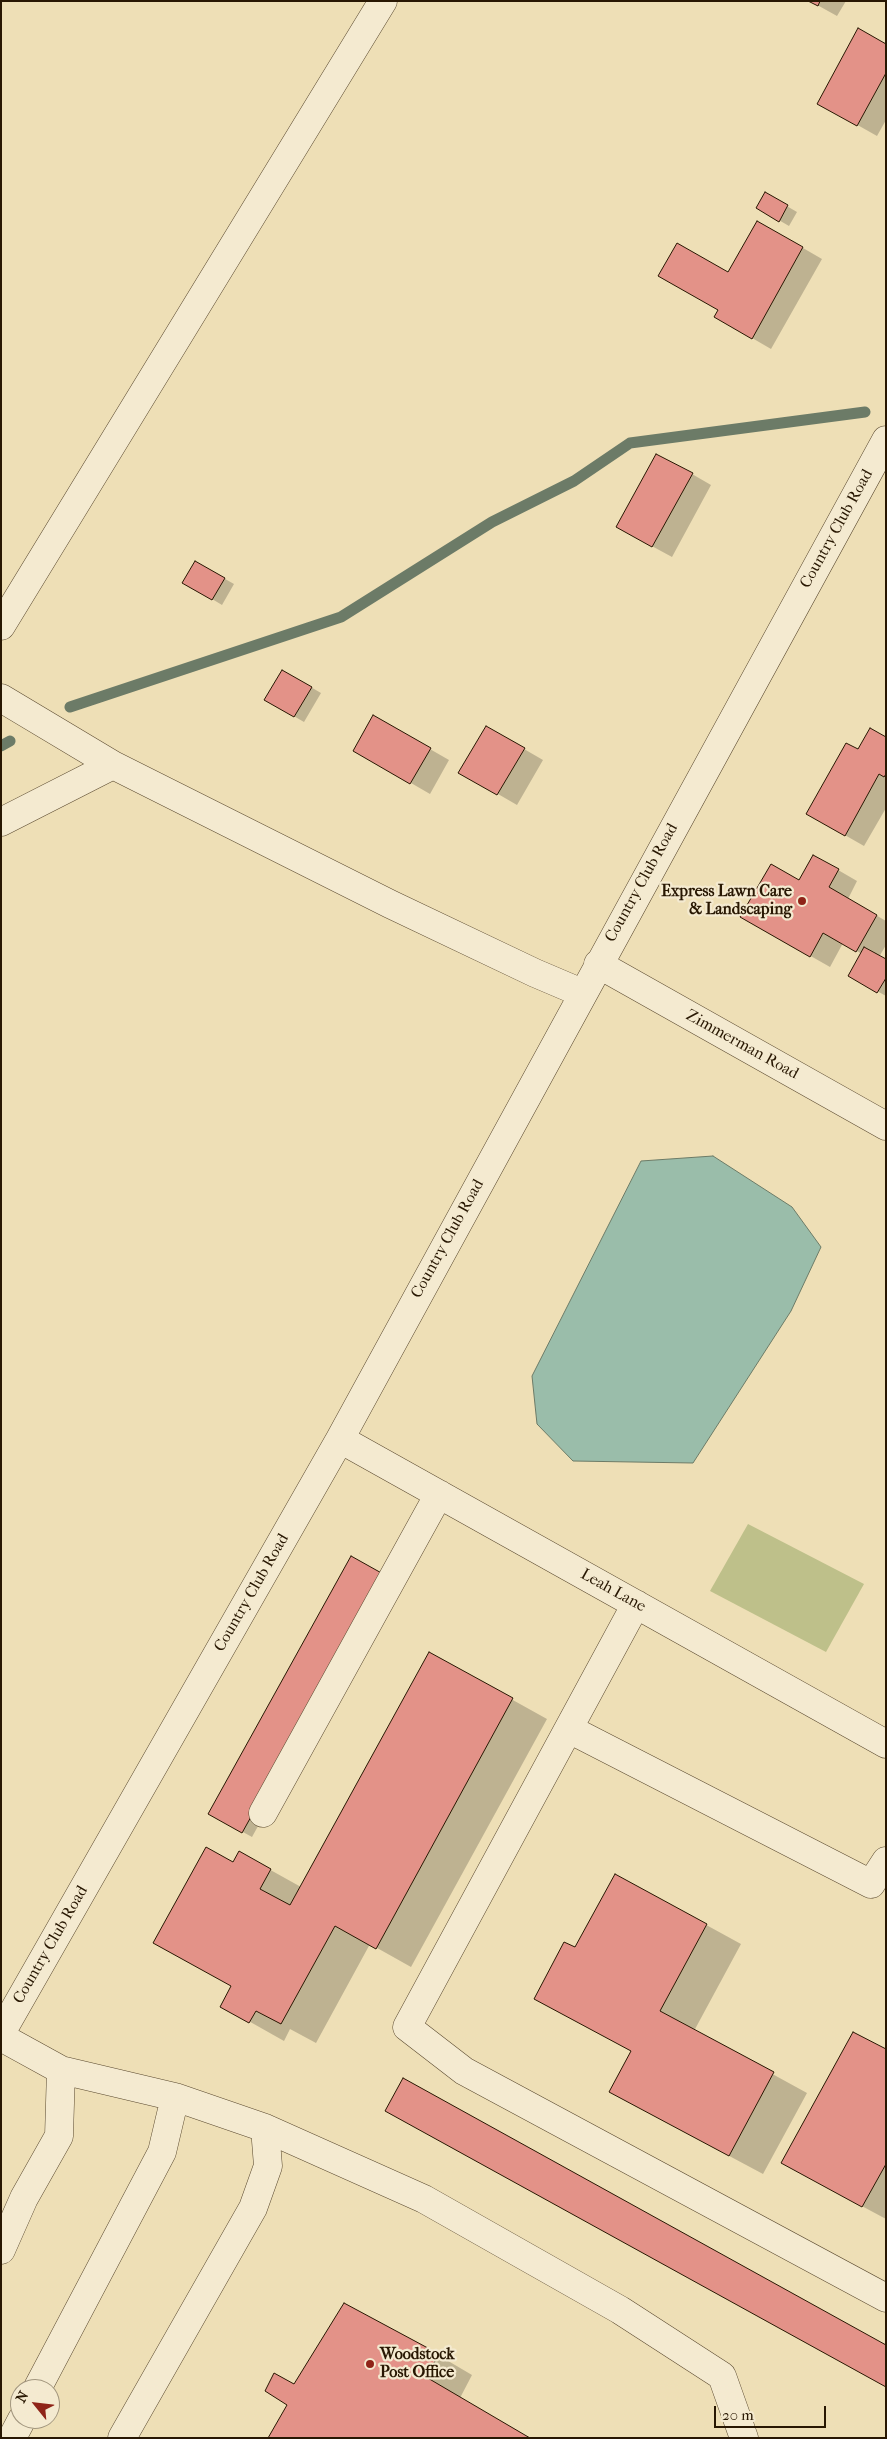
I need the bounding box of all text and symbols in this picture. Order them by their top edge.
street label: Country Club Road [796,466,878,592]
street label: Country Club Road [601,820,683,946]
place label: Express Lawn Care & Landscaping [661,882,792,920]
marker: Express Lawn Care & Landscaping [796,895,808,907]
street label: Zimmerman Road [682,1006,802,1084]
street label: Country Club Road [407,1176,489,1302]
street label: Country Club Road [210,1531,294,1655]
street label: Leah Lane [577,1565,649,1617]
street label: Country Club Road [9,1883,93,2007]
place label: Woodstock Post Office [380,2345,455,2383]
marker: Woodstock Post Office [364,2358,376,2370]
north arrow [10,2379,60,2429]
text: N [12,2388,32,2406]
scale bar [717,2396,830,2428]
text: 20 m [722,2406,754,2424]

